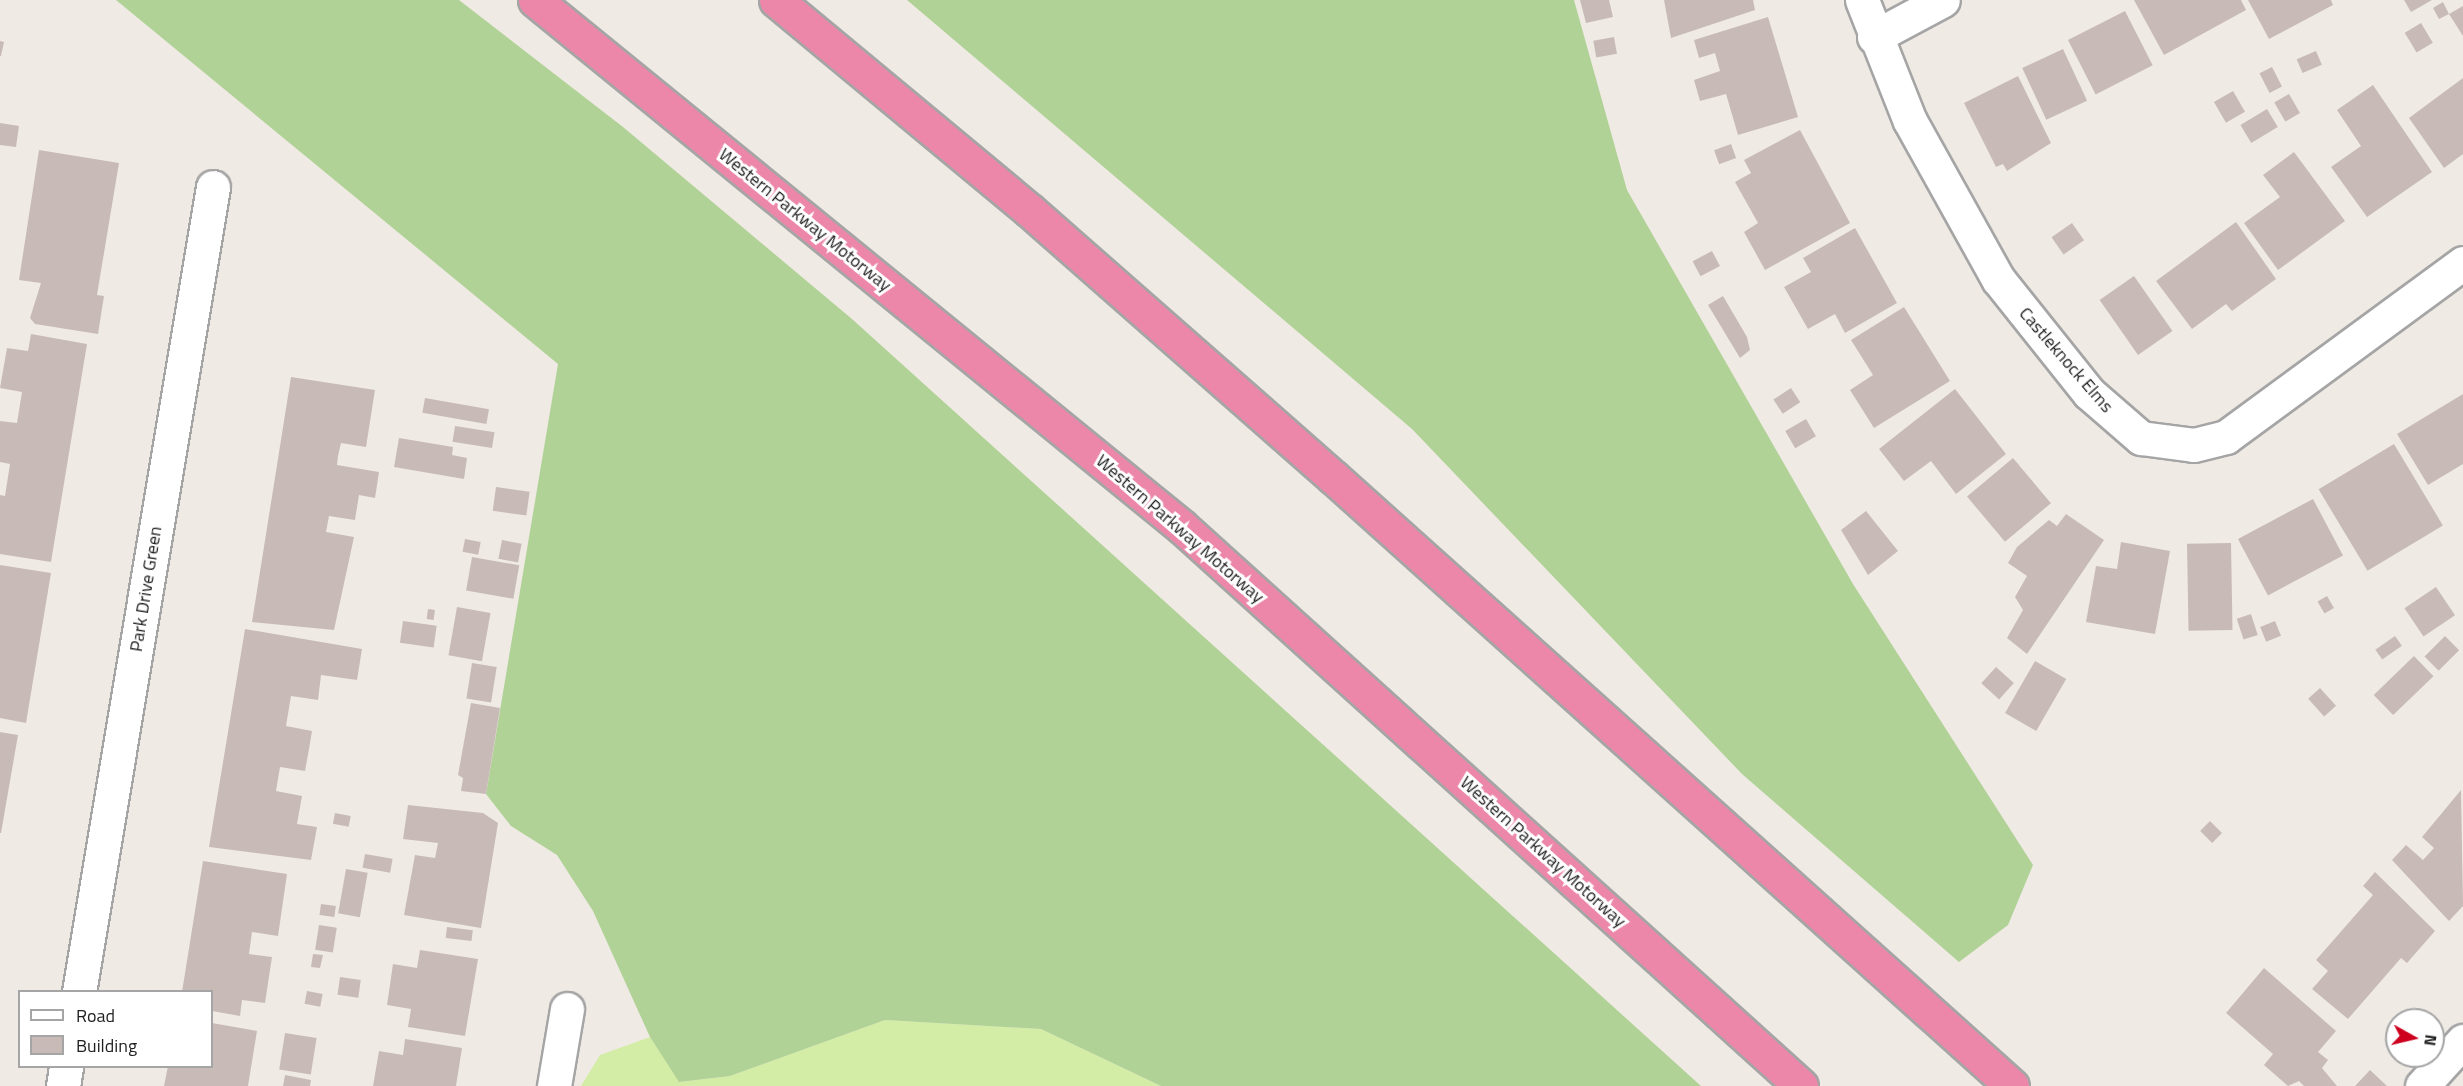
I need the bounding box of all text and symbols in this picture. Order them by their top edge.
street label: Western Parkway Motorway [714,144,896,296]
street label: Castleknock Elms [2014,303,2118,417]
street label: Western Parkway Motorway [1092,450,1268,608]
street label: Park Drive Green [125,525,167,653]
street label: Western Parkway Motorway [1456,772,1630,932]
legend [18,990,213,1068]
text: Road [76,1002,115,1029]
north arrow [2385,1008,2445,1068]
text: Building [76,1032,137,1059]
text: N [2418,1033,2443,1047]

